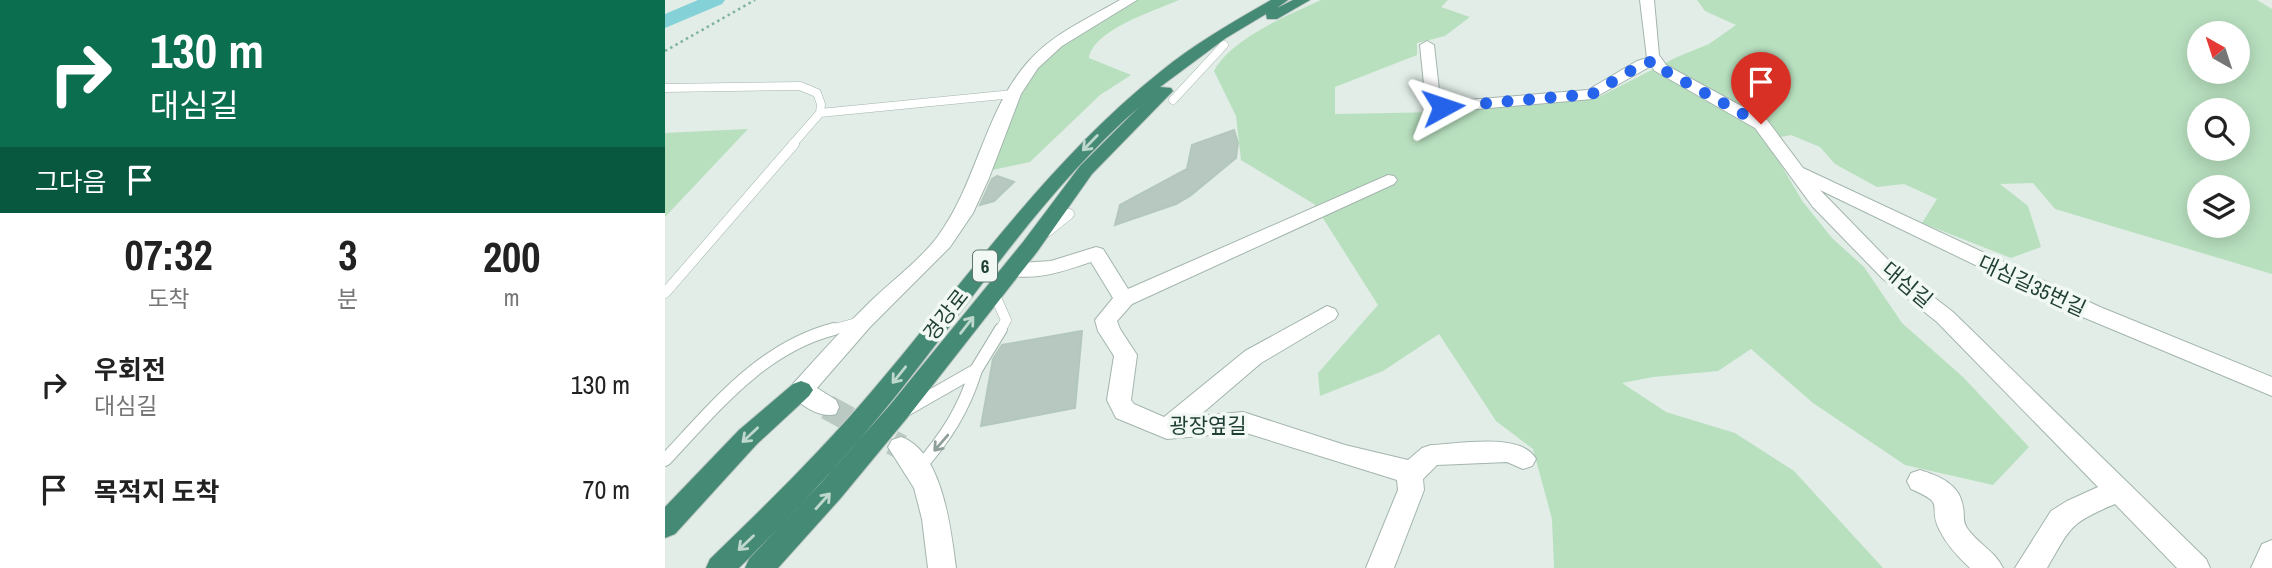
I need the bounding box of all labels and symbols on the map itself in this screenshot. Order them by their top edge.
north arrow [2187,21,2251,84]
pin [1731,52,1791,124]
position arrow [1406,70,1480,144]
one-way arrow [1082,134,1099,151]
street label: 대심길35번길 [1974,248,2091,323]
road number: 6 [973,250,997,282]
street label: 대심길 [1876,255,1939,314]
street label: 경강로 [916,283,975,346]
one-way arrow [960,317,975,335]
one-way arrow [891,365,907,383]
street label: 광장옆길 [1169,411,1247,440]
one-way arrow [741,427,759,443]
one-way arrow [933,434,949,452]
one-way arrow [814,493,831,510]
one-way arrow [738,534,755,551]

